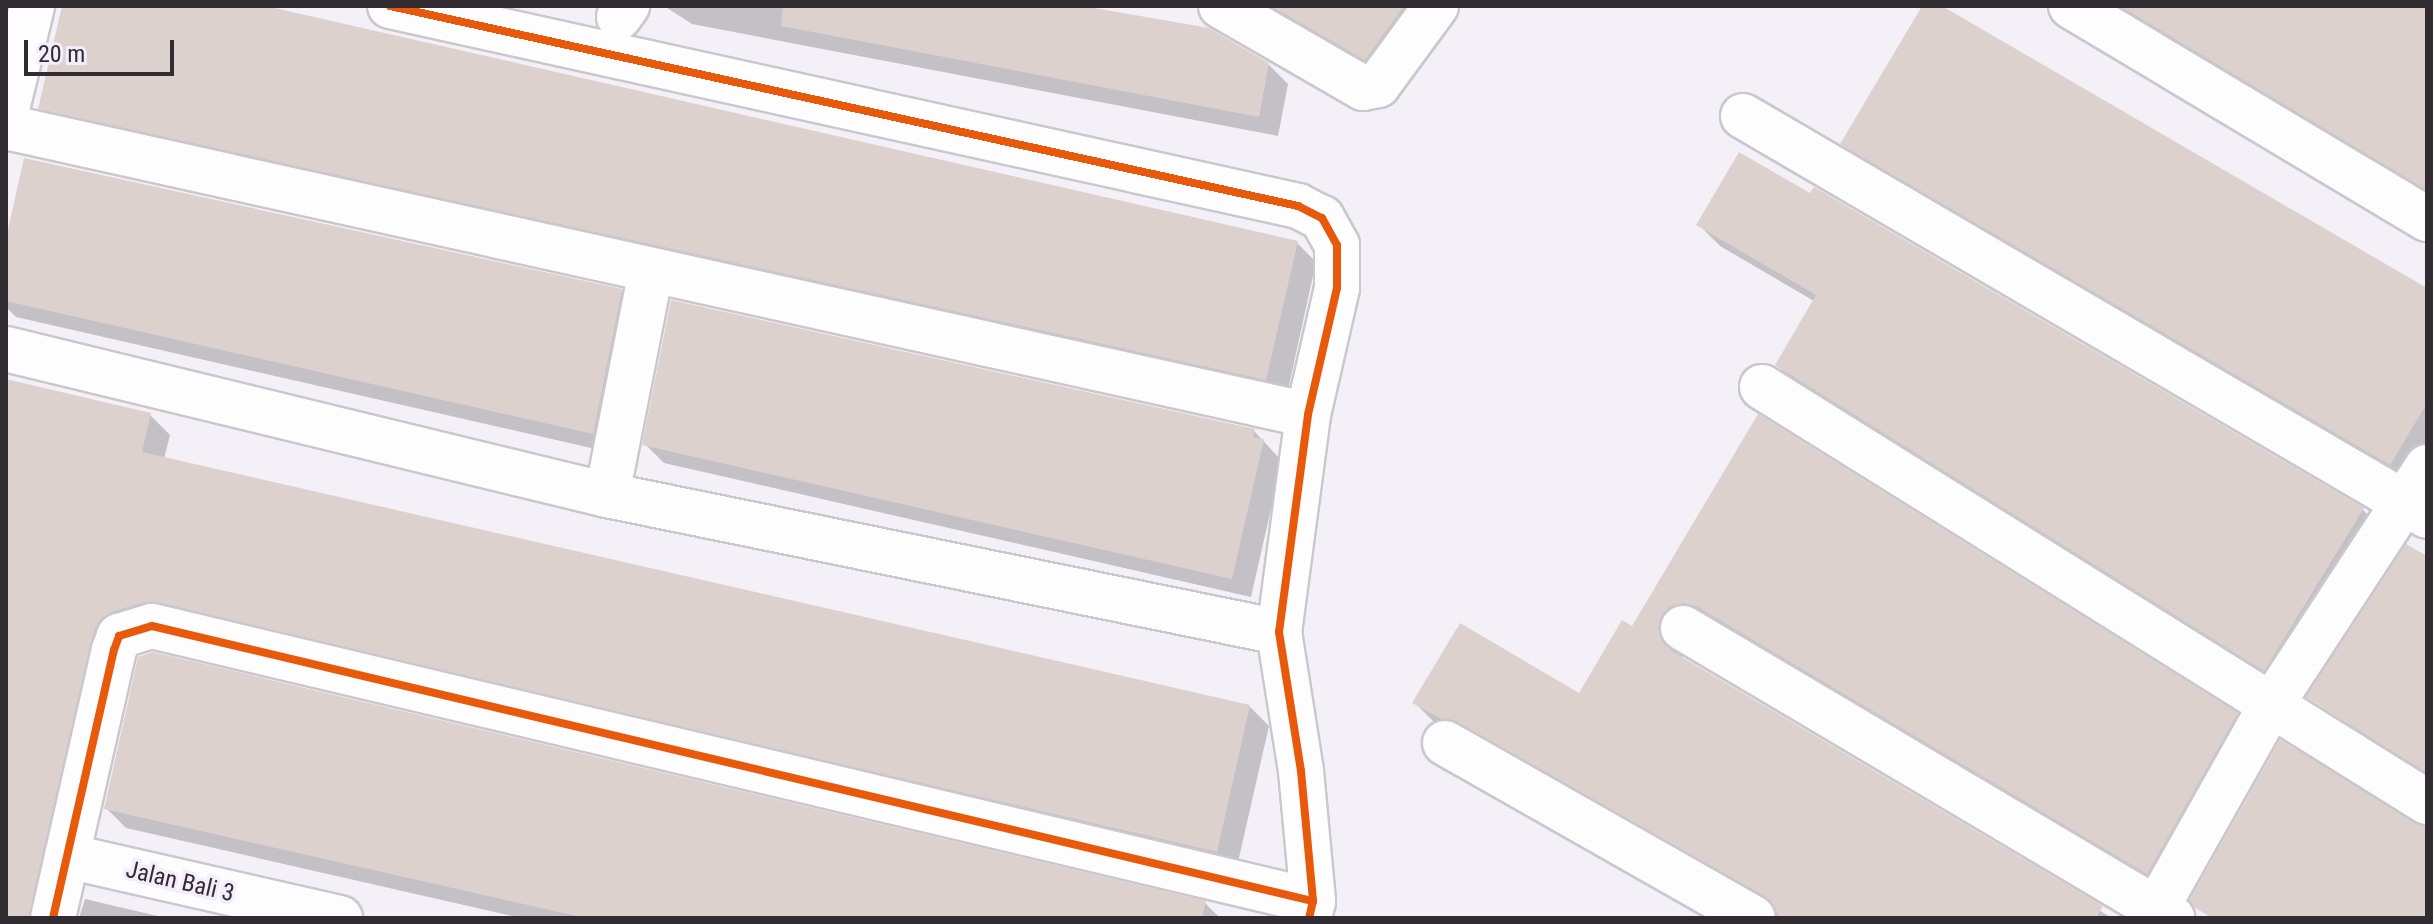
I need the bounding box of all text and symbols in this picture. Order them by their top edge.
scale bar [28,24,178,74]
text: 20 m [38,40,85,68]
street label: Jalan Bali 3 [123,856,237,908]

